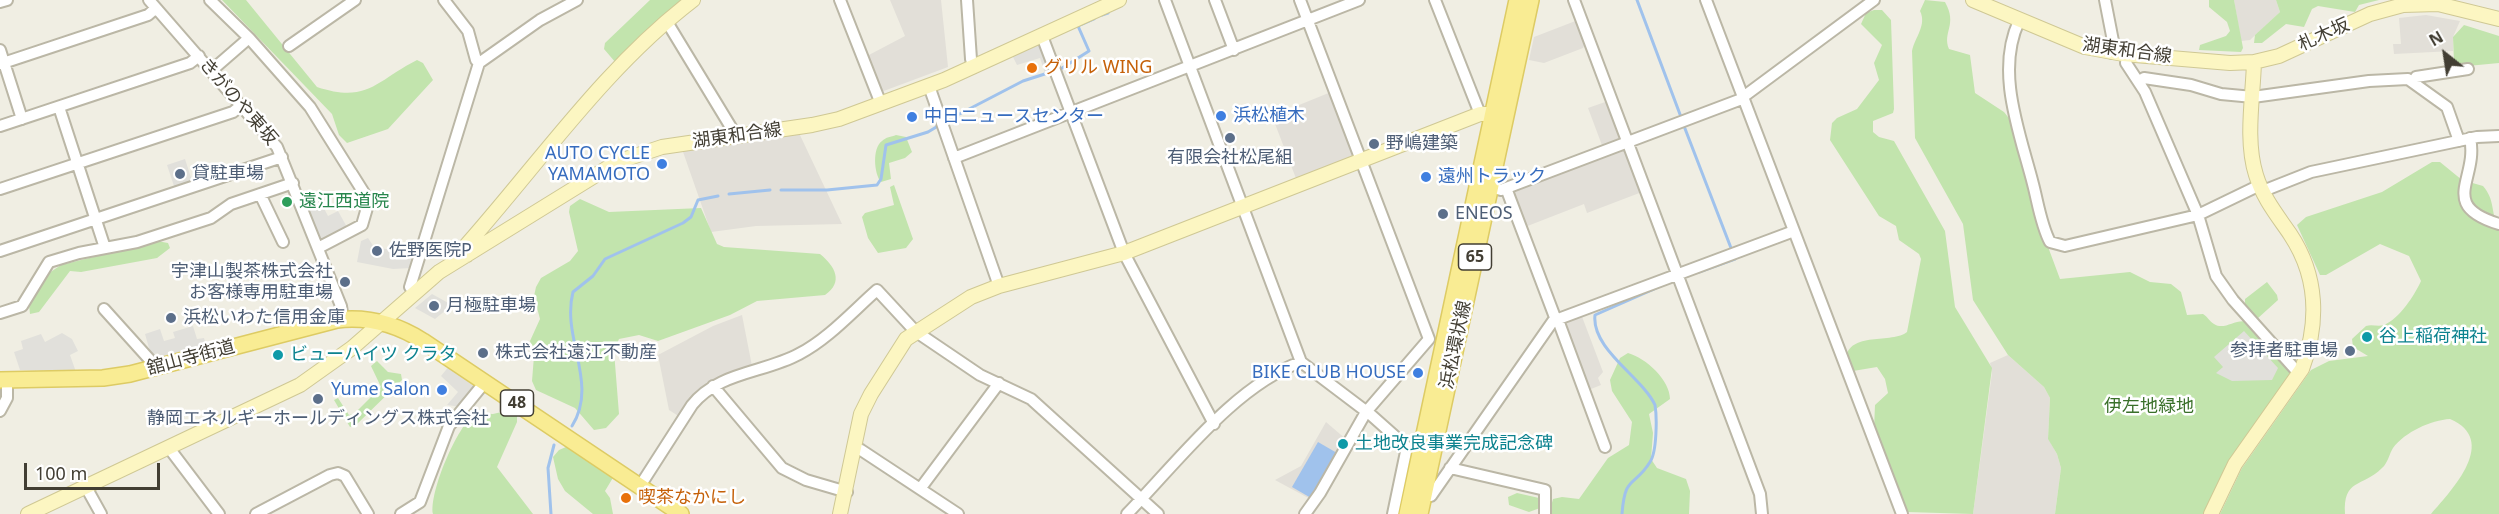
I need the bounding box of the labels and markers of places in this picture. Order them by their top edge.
place label: グリル WING [1044,57,1152,79]
marker: グリル WING [1025,61,1039,75]
place label: 浜松植木 [1233,105,1305,127]
place label: 中日ニュースセンター [924,106,1104,128]
marker: 浜松植木 [1214,109,1228,123]
marker: 中日ニュースセンター [905,110,919,124]
marker: 有限会社松尾組 [1223,131,1237,145]
place label: 野嶋建築 [1386,133,1458,155]
marker: 野嶋建築 [1367,137,1381,151]
place label: AUTO CYCLE YAMAMOTO [545,143,650,186]
place label: 有限会社松尾組 [1167,147,1293,169]
marker: AUTO CYCLE YAMAMOTO [655,157,669,171]
place label: 貸駐車場 [192,163,264,185]
place label: 遠州トラック [1438,166,1546,188]
marker: 貸駐車場 [173,167,187,181]
marker: 遠州トラック [1419,170,1433,184]
place label: 遠江西道院 [299,191,389,213]
marker: 遠江西道院 [280,195,294,209]
place label: ENEOS [1455,203,1513,225]
marker: ENEOS [1436,207,1450,221]
place label: 佐野医院P [389,240,472,262]
marker: 佐野医院P [370,244,384,258]
place label: 宇津山製茶株式会社 お客様専用駐車場 [171,261,333,304]
marker: 宇津山製茶株式会社 お客様専用駐車場 [338,275,352,289]
place label: 月極駐車場 [446,295,536,317]
marker: 月極駐車場 [427,299,441,313]
place label: 浜松いわた信用金庫 [183,307,345,329]
marker: 浜松いわた信用金庫 [164,311,178,325]
place label: 谷上稲荷神社 [2379,326,2487,348]
marker: 谷上稲荷神社 [2360,330,2374,344]
place label: 参拝者駐車場 [2230,340,2338,362]
place label: 株式会社遠江不動産 [495,342,657,364]
place label: ビューハイツ クラタ [290,344,457,366]
marker: 参拝者駐車場 [2343,344,2357,358]
marker: 株式会社遠江不動産 [476,346,490,360]
marker: ビューハイツ クラタ [271,348,285,362]
place label: BIKE CLUB HOUSE [1252,362,1406,384]
marker: BIKE CLUB HOUSE [1411,366,1425,380]
place label: Yume Salon [331,379,430,401]
marker: Yume Salon [435,383,449,397]
marker: 静岡エネルギーホールディングス株式会社 [311,392,325,406]
place label: 静岡エネルギーホールディングス株式会社 [147,408,489,430]
place label: 土地改良事業完成記念碑 [1355,433,1553,455]
marker: 土地改良事業完成記念碑 [1336,437,1350,451]
place label: 喫茶なかにし [638,487,746,509]
marker: 喫茶なかにし [619,491,633,505]

